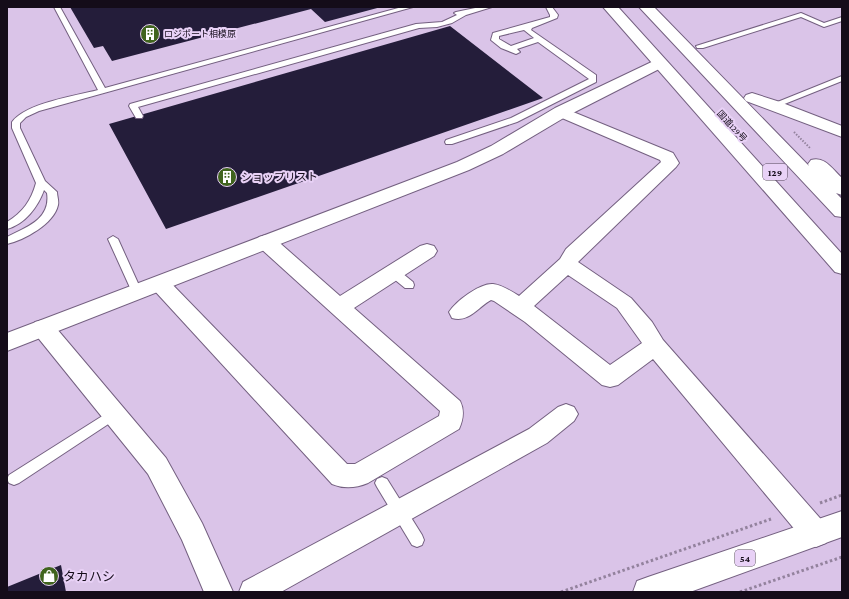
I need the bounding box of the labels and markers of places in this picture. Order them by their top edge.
building icon: ロジポート相模原 [139,23,161,45]
place label: ロジポート相模原 [164,29,236,39]
building icon: ショップリスト [216,166,238,188]
place label: ショップリスト [241,171,318,183]
shop icon: タカハシ [38,565,60,587]
place label: タカハシ [63,569,115,584]

